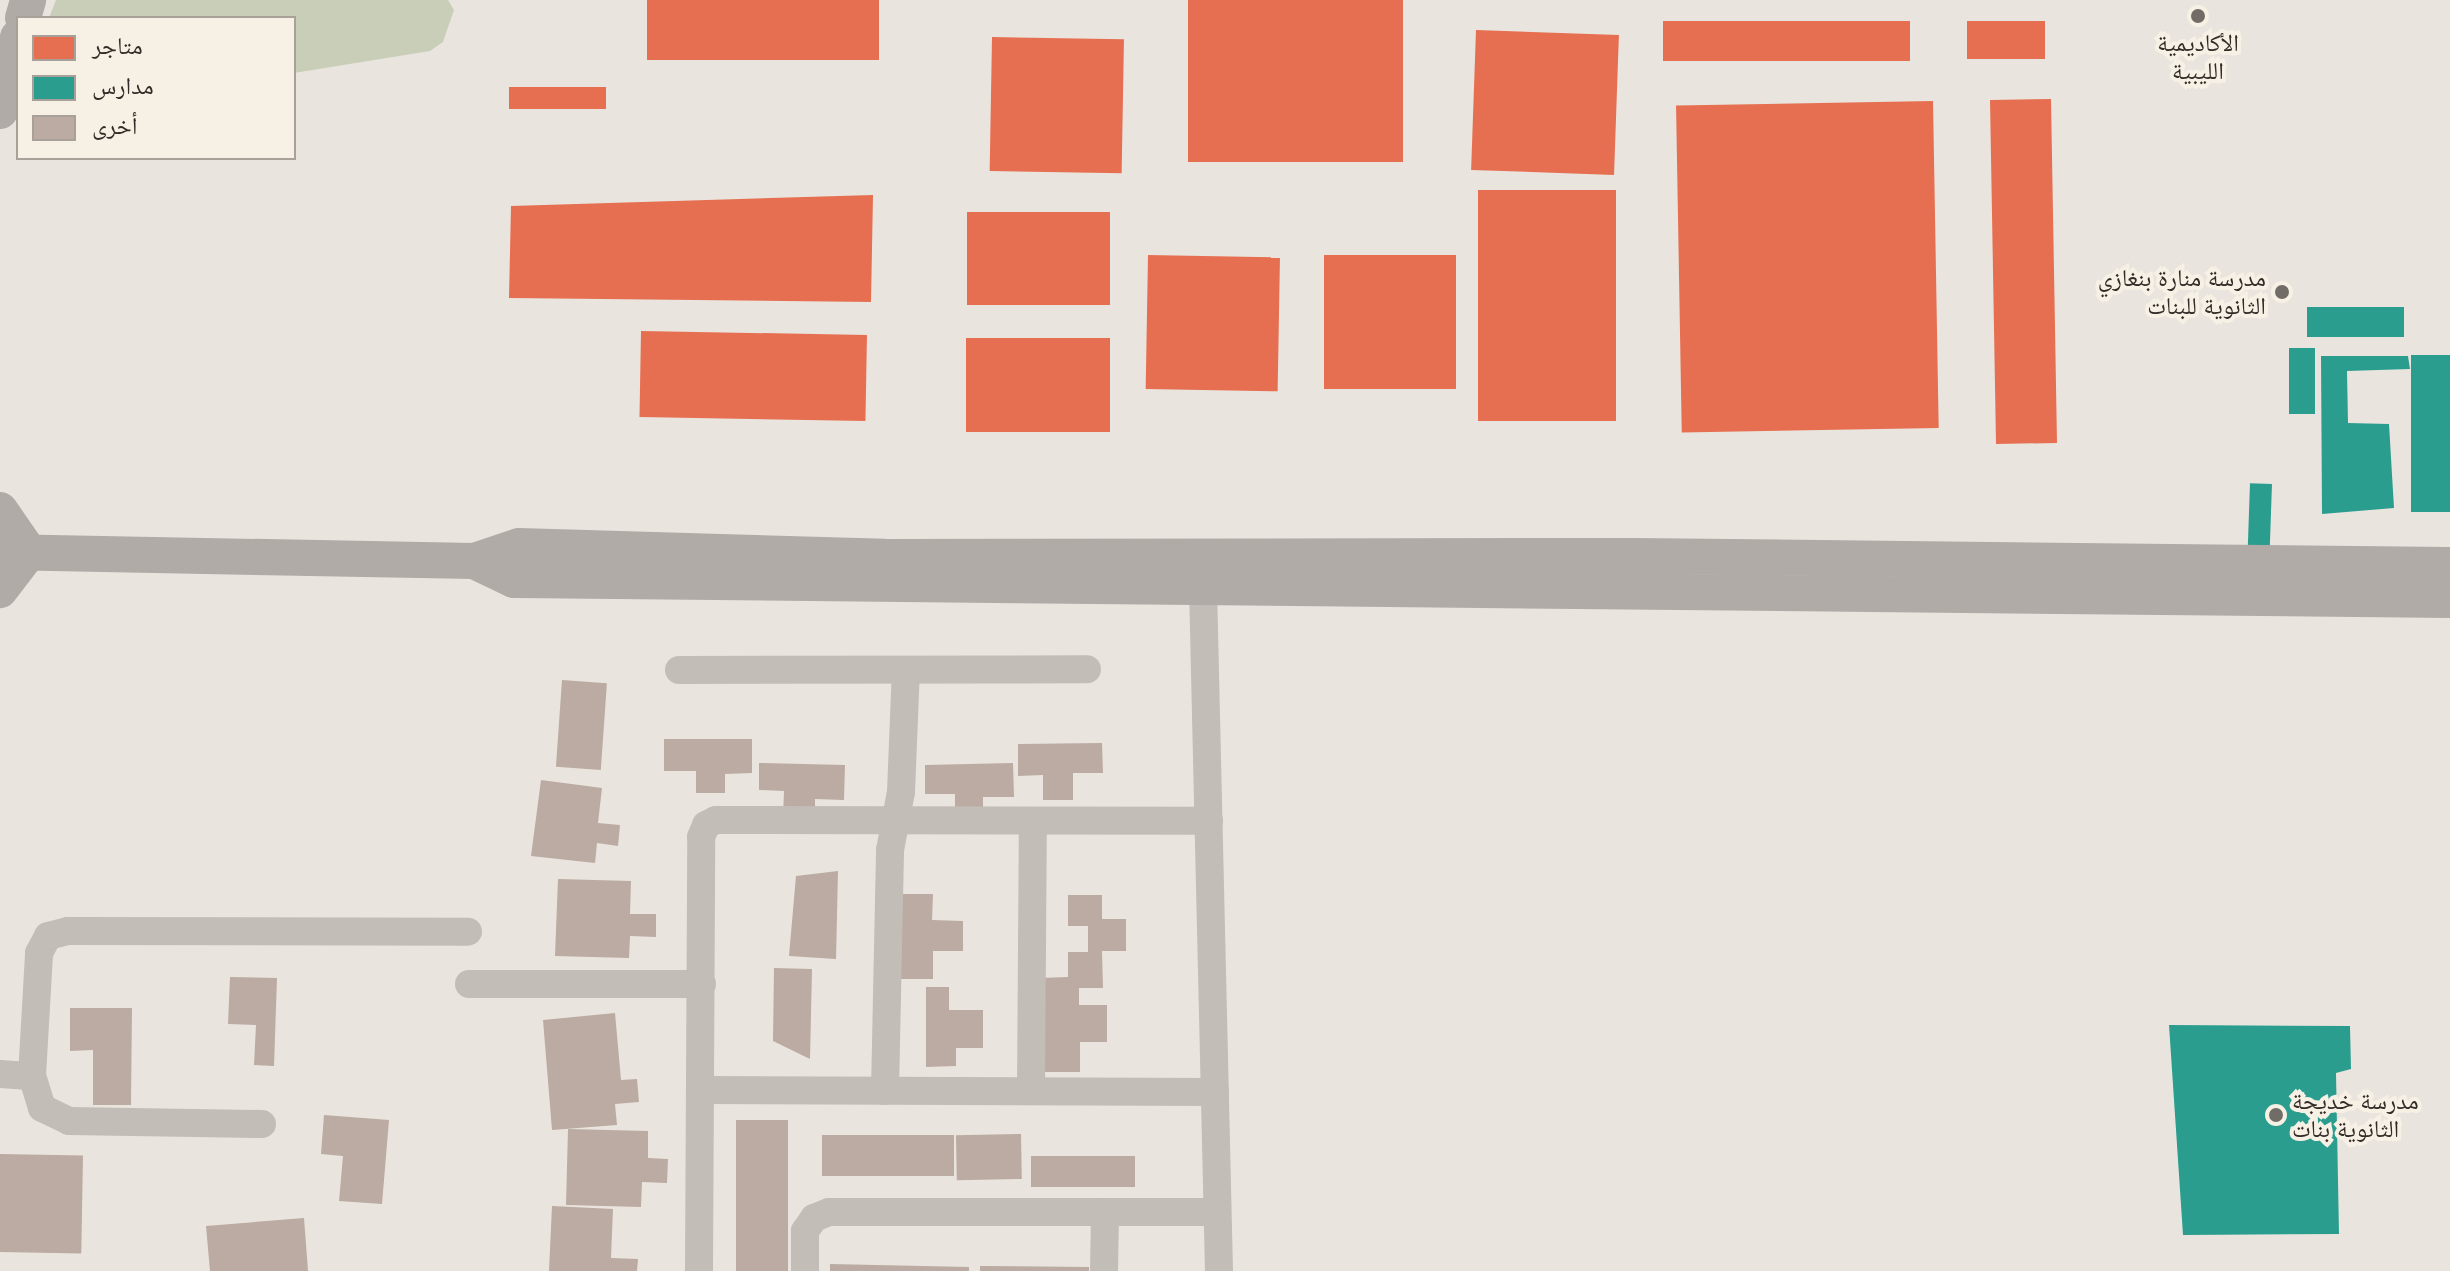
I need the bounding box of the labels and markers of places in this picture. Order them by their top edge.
marker: الأكاديمية الليبية [2189,7,2207,25]
place label: الأكاديمية الليبية [2157,29,2239,85]
place label: مدرسة منارة بنغازي الثانوية للبنات [2098,264,2266,320]
marker: مدرسة منارة بنغازي الثانوية للبنات [2273,283,2291,301]
place label: مدرسة خديجة الثانوية بنات [2292,1087,2419,1143]
marker: مدرسة خديجة الثانوية بنات [2267,1106,2285,1124]

